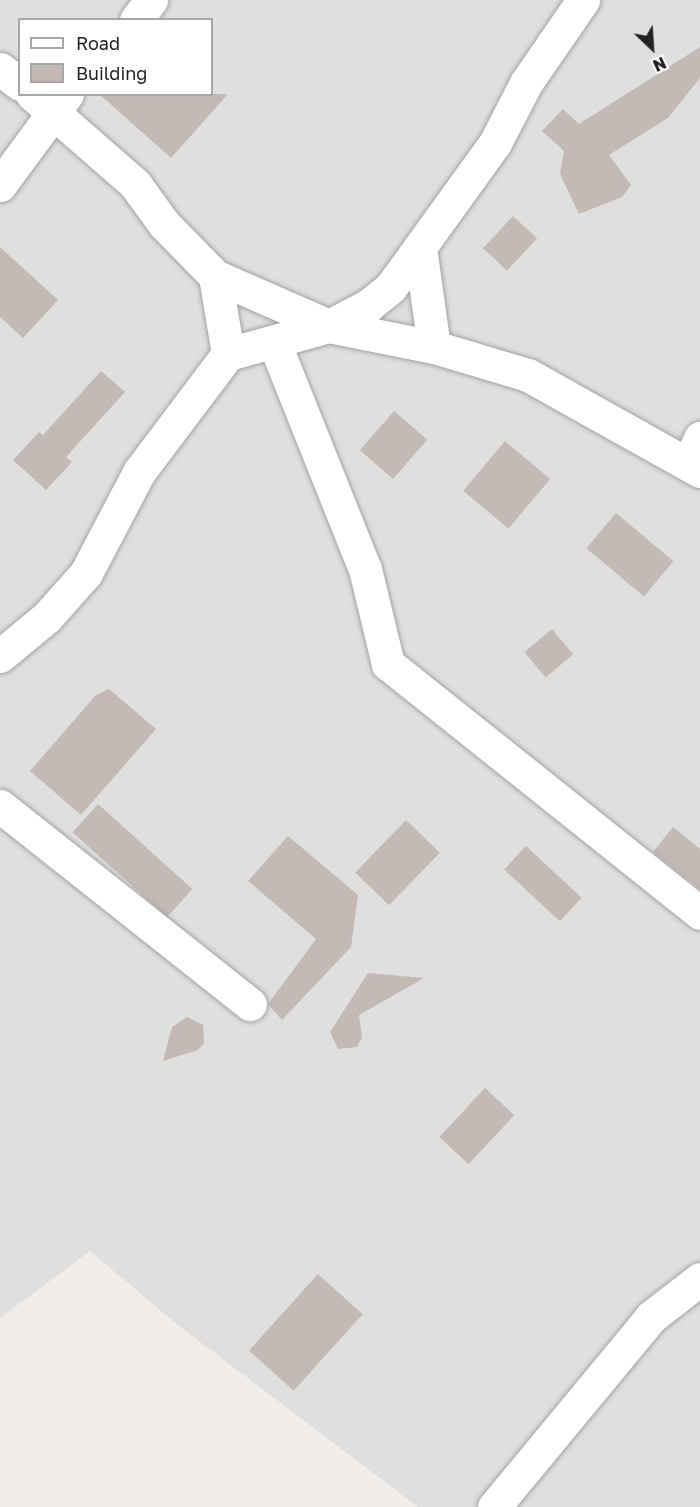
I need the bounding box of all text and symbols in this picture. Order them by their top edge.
legend [18,18,213,96]
north arrow [622,18,682,78]
text: Road [76,32,120,54]
text: N [650,53,669,76]
text: Building [76,62,147,84]

